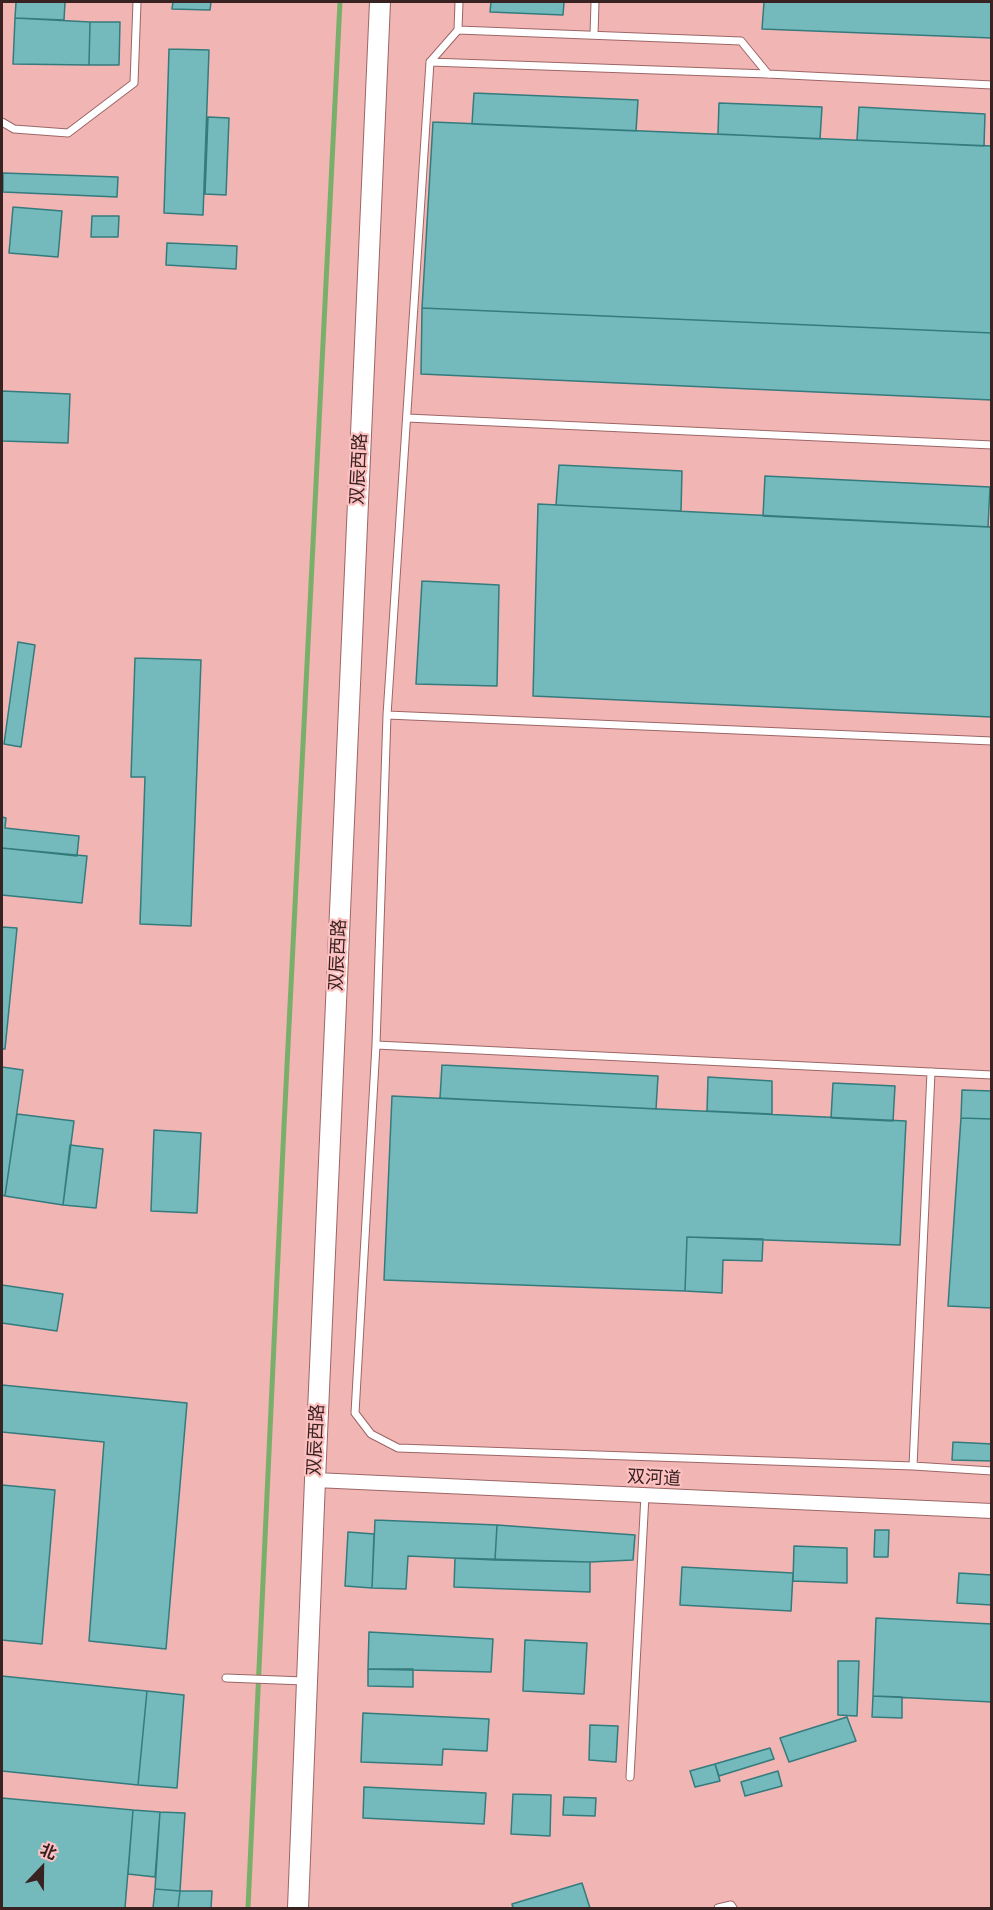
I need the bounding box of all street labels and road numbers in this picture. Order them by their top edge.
street label: 双辰西路 [346,432,372,506]
street label: 双辰西路 [325,918,351,992]
street label: 双辰西路 [303,1403,329,1477]
street label: 双河道 [626,1466,682,1490]

